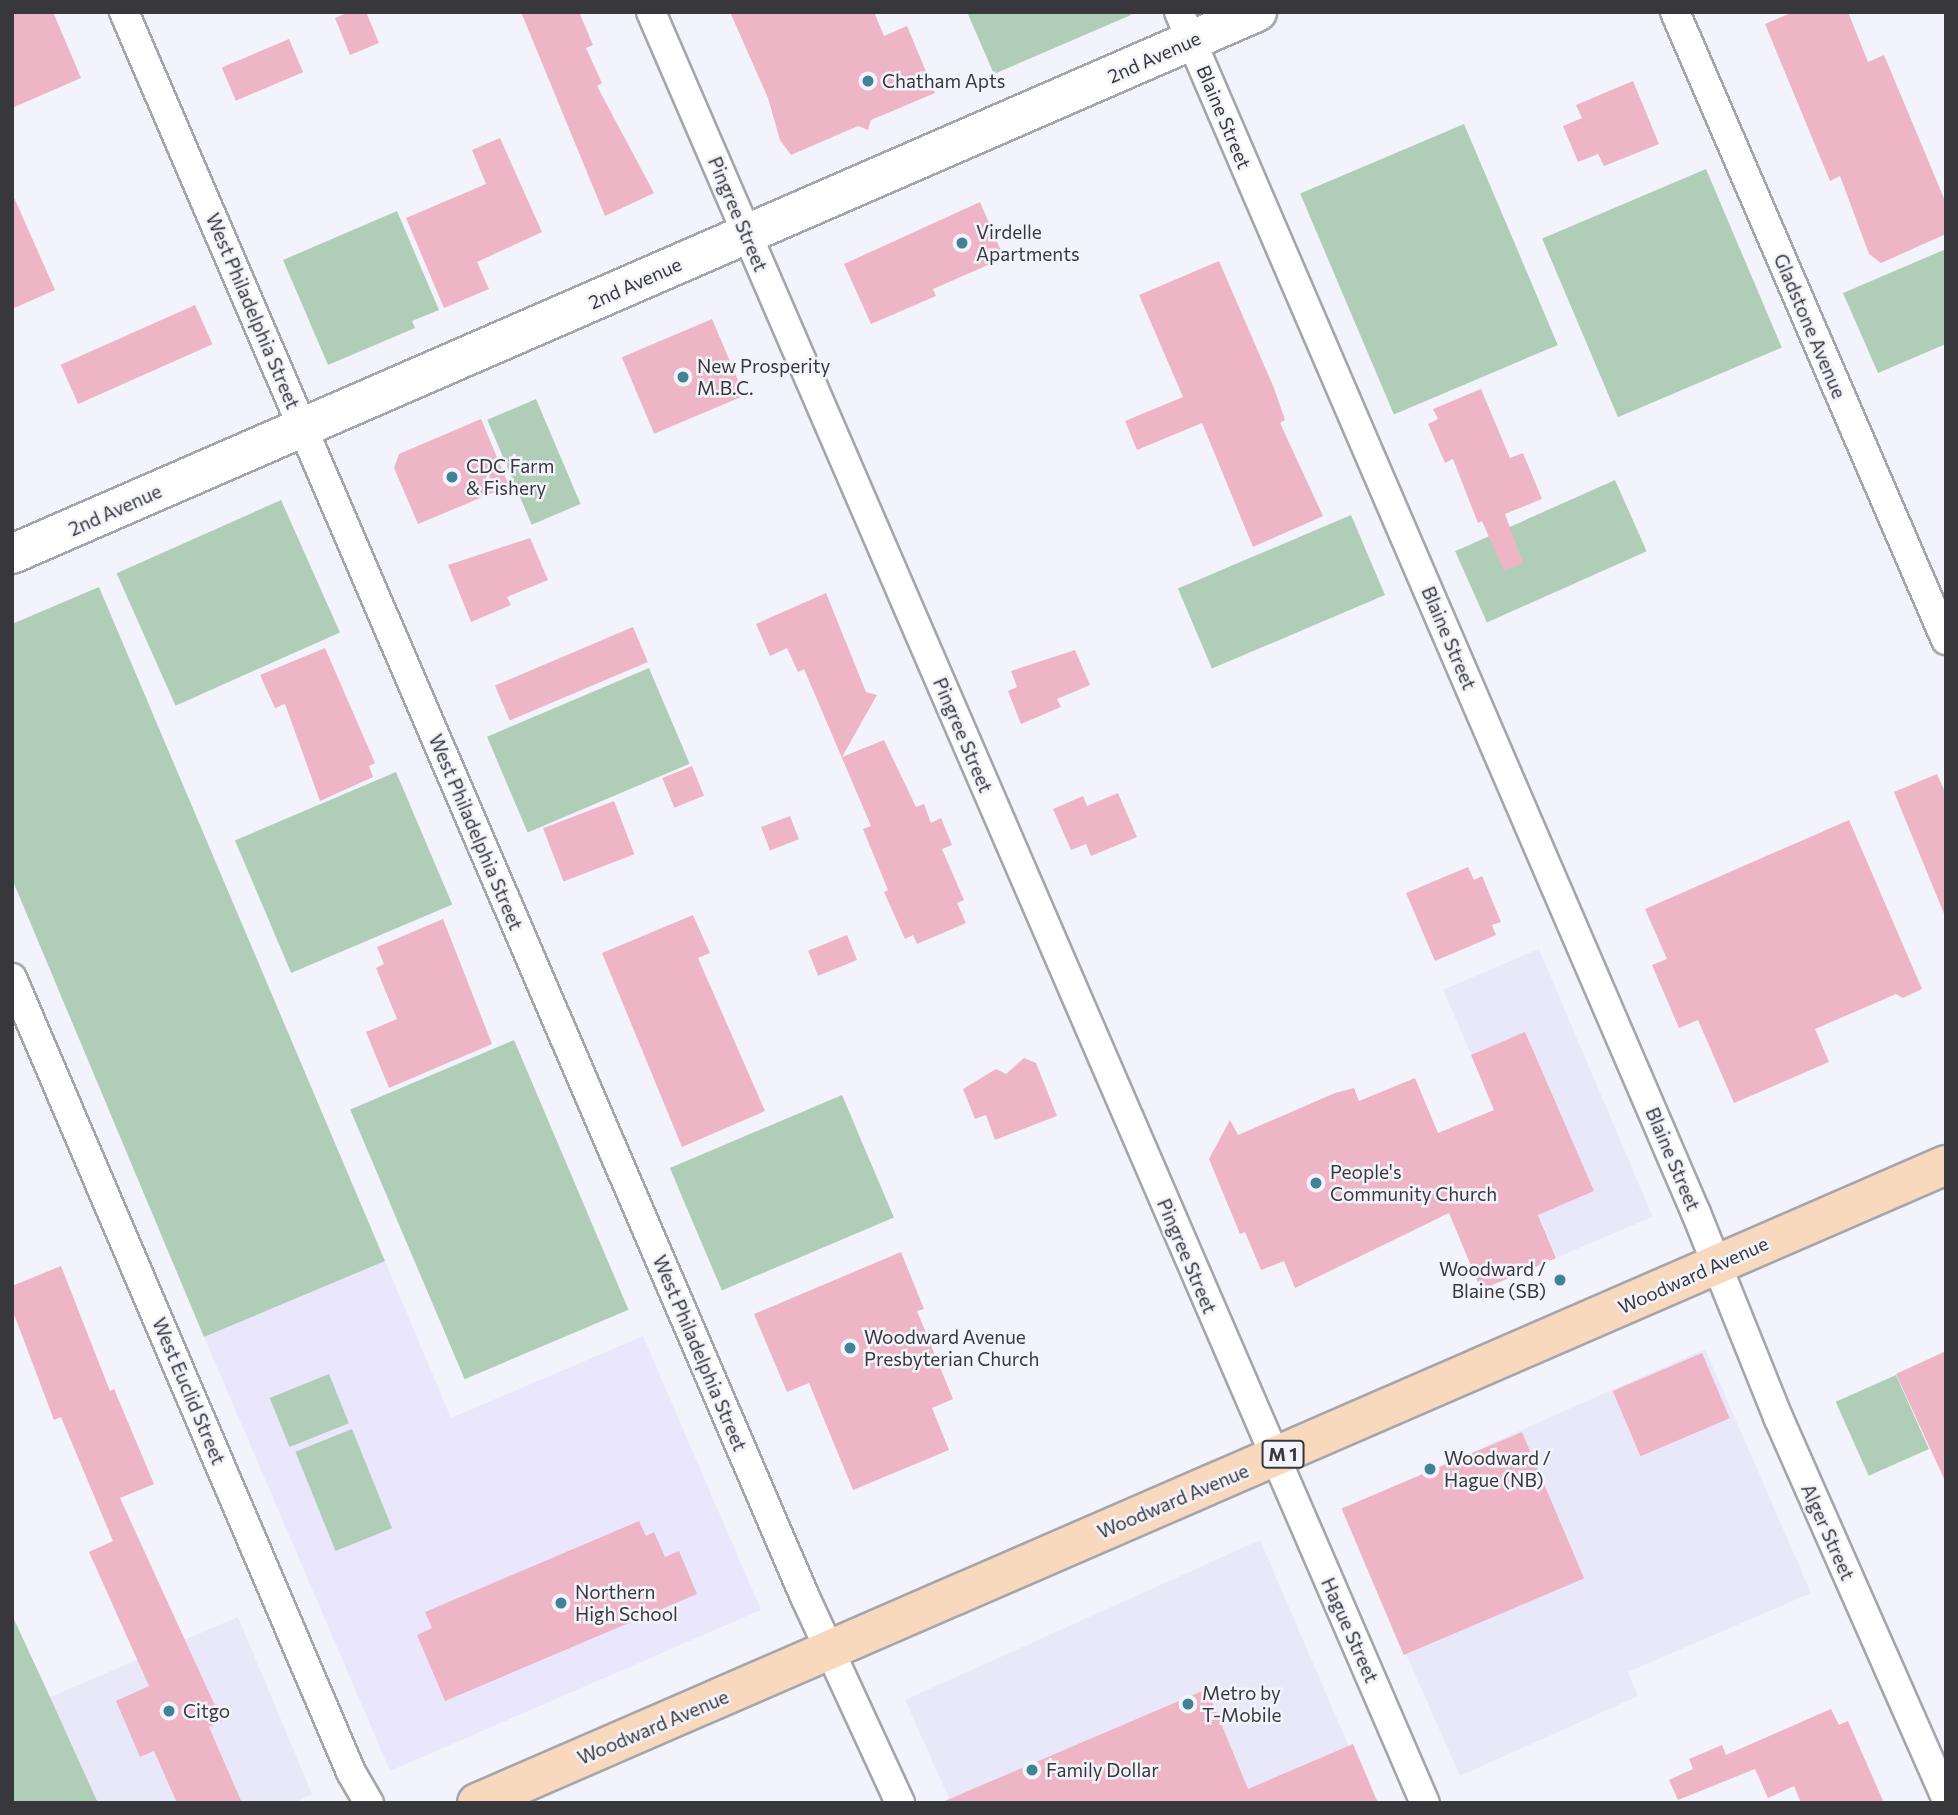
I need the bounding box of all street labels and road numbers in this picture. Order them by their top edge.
street label: 2nd Avenue [1104,26,1204,88]
street label: Blaine Street [1192,62,1256,172]
street label: Pingree Street [704,153,772,275]
street label: West Philadelphia Street [201,210,305,412]
street label: Gladstone Avenue [1769,250,1851,402]
street label: 2nd Avenue [585,252,685,314]
street label: 2nd Avenue [65,479,165,541]
street label: Blaine Street [1417,583,1481,693]
street label: Pingree Street [929,674,997,796]
street label: West Philadelphia Street [424,731,528,933]
street label: Blaine Street [1641,1104,1705,1214]
street label: Pingree Street [1153,1195,1221,1317]
street label: Woodward Avenue [1614,1232,1772,1318]
street label: West Philadelphia Street [648,1252,752,1454]
street label: West Euclid Street [148,1314,230,1468]
road number: M 1 [1260,1440,1306,1469]
street label: Woodward Avenue [1094,1459,1252,1543]
street label: Alger Street [1797,1480,1859,1584]
street label: Hague Street [1317,1574,1383,1686]
street label: Woodward Avenue [574,1685,732,1769]

